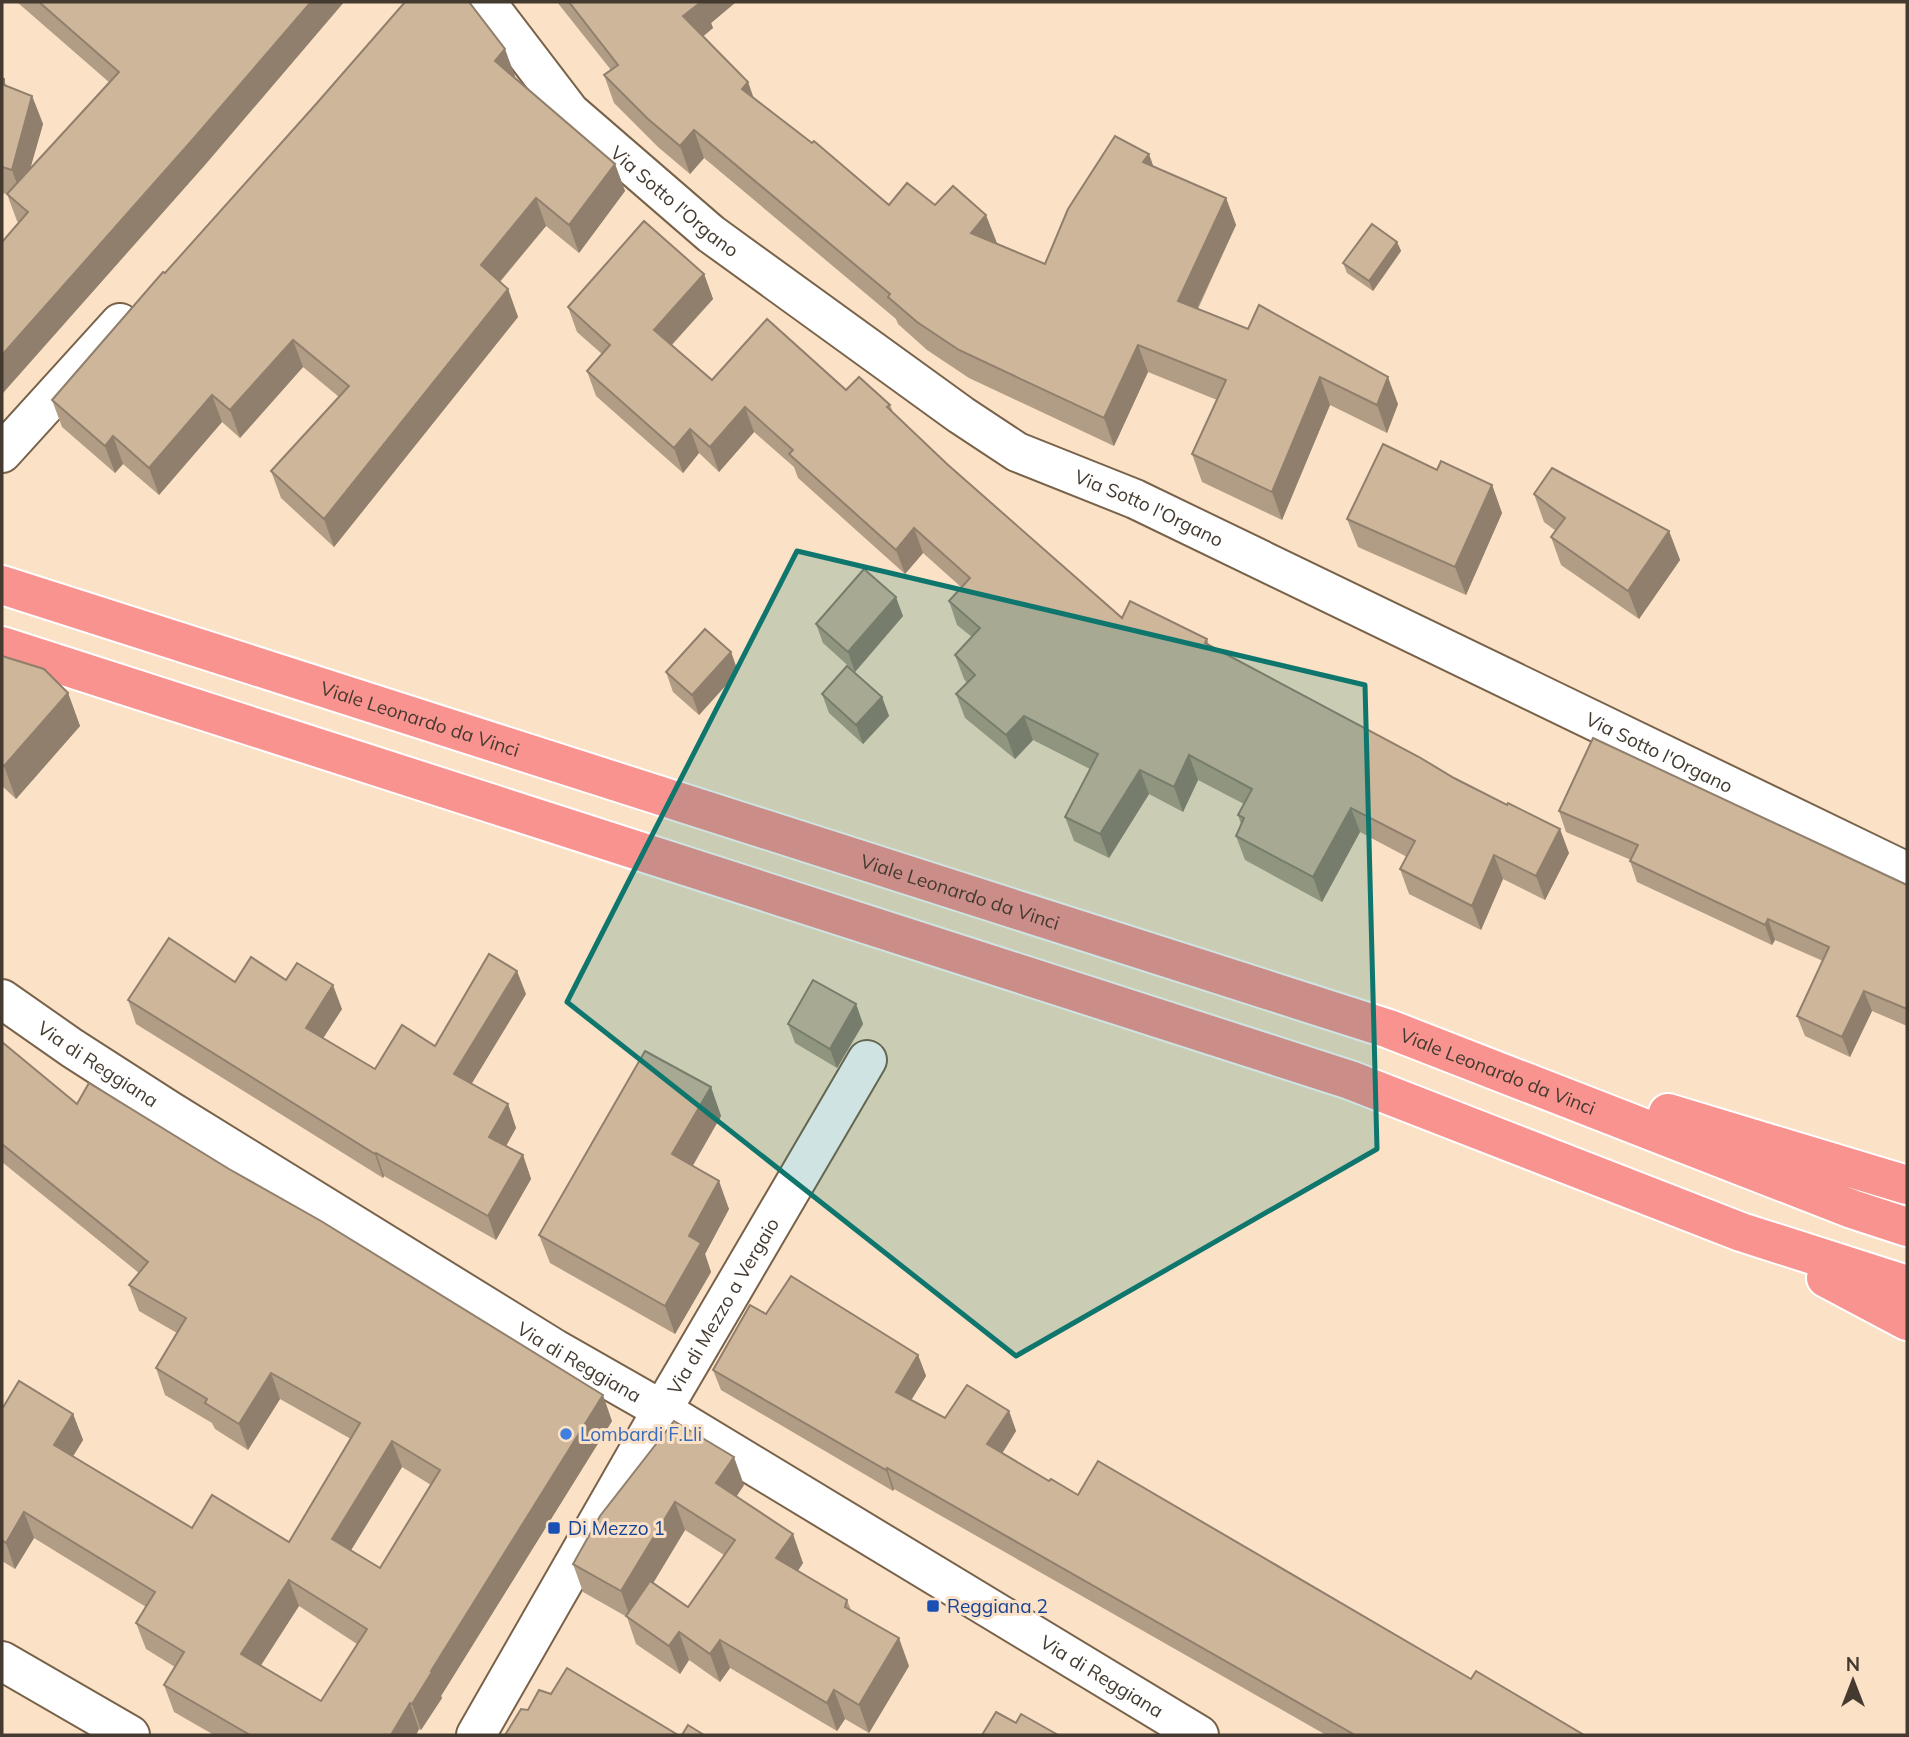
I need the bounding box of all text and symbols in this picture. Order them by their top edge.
street label: Via Sotto l'Organo [605,140,744,262]
street label: Via Sotto l'Organo [1071,464,1227,552]
street label: Viale Leonardo da Vinci [318,676,523,762]
street label: Via Sotto l'Organo [1582,707,1737,798]
street label: Viale Leonardo da Vinci [858,849,1063,935]
street label: Via di Reggiana [33,1016,163,1112]
street label: Viale Leonardo da Vinci [1397,1022,1599,1120]
street label: Via di Mezzo a Vergaio [662,1213,784,1399]
street label: Via di Reggiana [513,1316,645,1408]
place label: Lombardi F.Lli [580,1422,702,1446]
marker: Lombardi F.Lli [558,1426,574,1442]
place label: Di Mezzo 1 [568,1516,665,1540]
marker: Di Mezzo 1 [546,1520,562,1536]
place label: Reggiana 2 [947,1594,1048,1618]
marker: Reggiana 2 [925,1598,941,1614]
street label: Via di Reggiana [1036,1630,1168,1723]
north arrow [1818,1646,1888,1716]
text: N [1846,1652,1860,1676]

